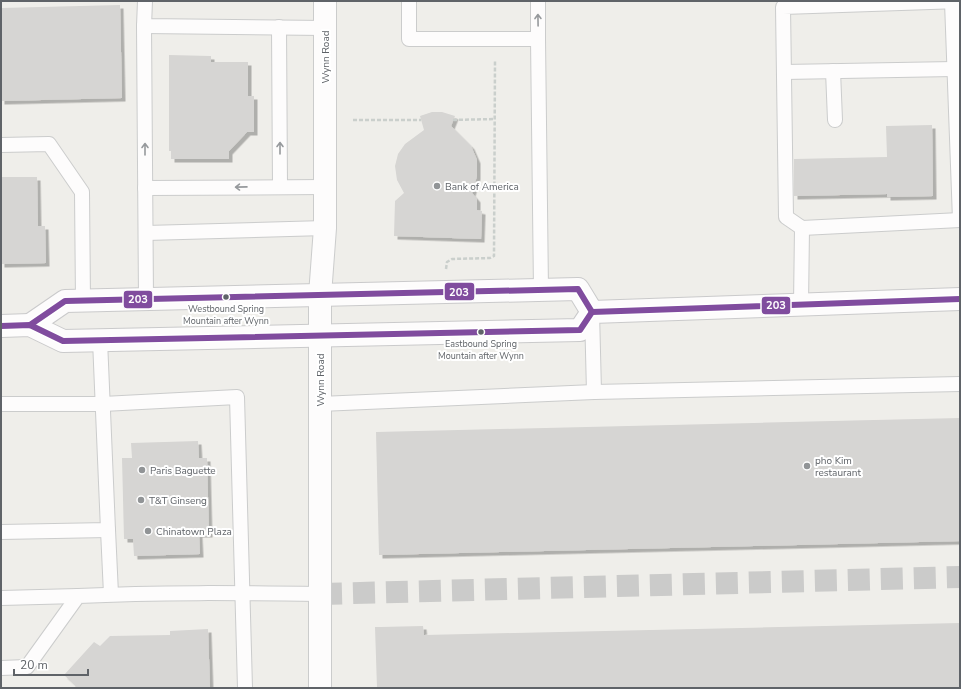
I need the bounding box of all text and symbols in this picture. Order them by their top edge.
one-way arrow [534,14,542,27]
street label: Wynn Road [319,30,333,84]
one-way arrow [276,142,284,155]
one-way arrow [141,143,149,156]
place label: Bank of America [445,180,519,194]
marker: Bank of America [432,181,442,191]
one-way arrow [235,183,248,191]
line badge: 203 [444,282,475,301]
text: 203 [449,285,469,300]
line badge: 203 [123,290,153,309]
text: 203 [128,292,148,307]
marker: Westbound Spring Mountain after Wynn [221,292,231,302]
line badge: 203 [761,296,791,315]
text: 203 [766,298,786,313]
place label: Westbound Spring Mountain after Wynn [183,303,269,327]
marker: Eastbound Spring Mountain after Wynn [476,327,486,337]
place label: Eastbound Spring Mountain after Wynn [438,338,524,362]
street label: Wynn Road [314,353,328,407]
place label: pho Kim restaurant [815,454,862,480]
marker: pho Kim restaurant [802,461,812,471]
place label: Paris Baguette [150,464,216,478]
marker: Paris Baguette [137,465,147,475]
place label: T&T Ginseng [149,494,207,508]
marker: T&T Ginseng [136,495,146,505]
place label: Chinatown Plaza [156,525,232,539]
marker: Chinatown Plaza [143,526,153,536]
scale bar [14,651,88,677]
text: 20 m [20,657,48,673]

